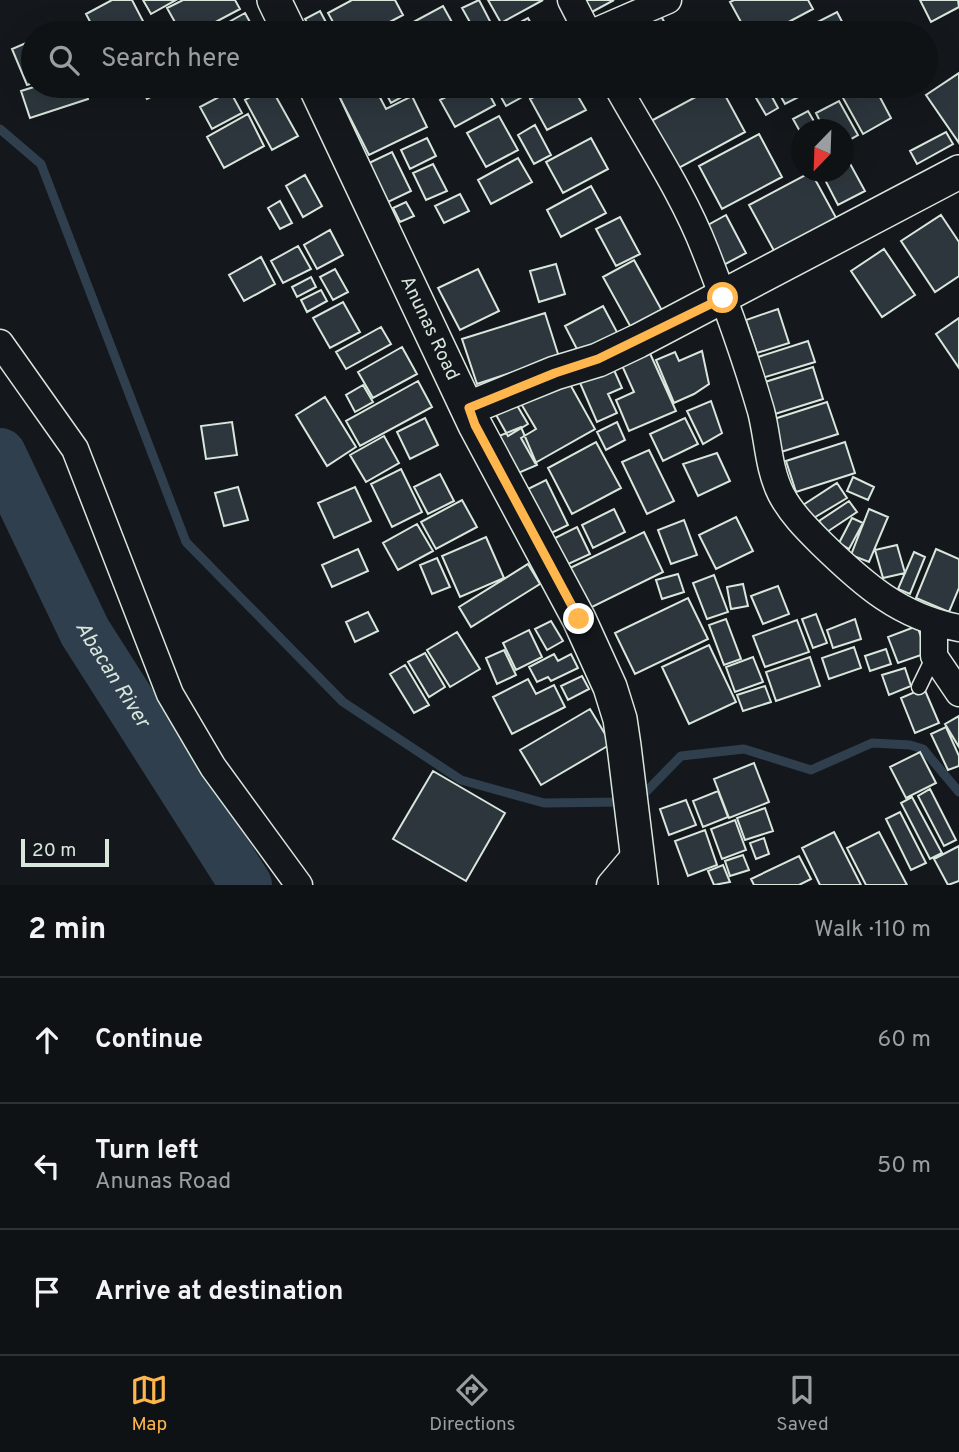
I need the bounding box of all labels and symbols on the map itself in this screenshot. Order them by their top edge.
north arrow [791,119,854,182]
street label: Anunas Road [394,272,464,384]
route start [707,282,738,313]
route end [563,603,594,634]
water label: Abacan River [69,617,157,735]
scale bar [21,836,108,868]

